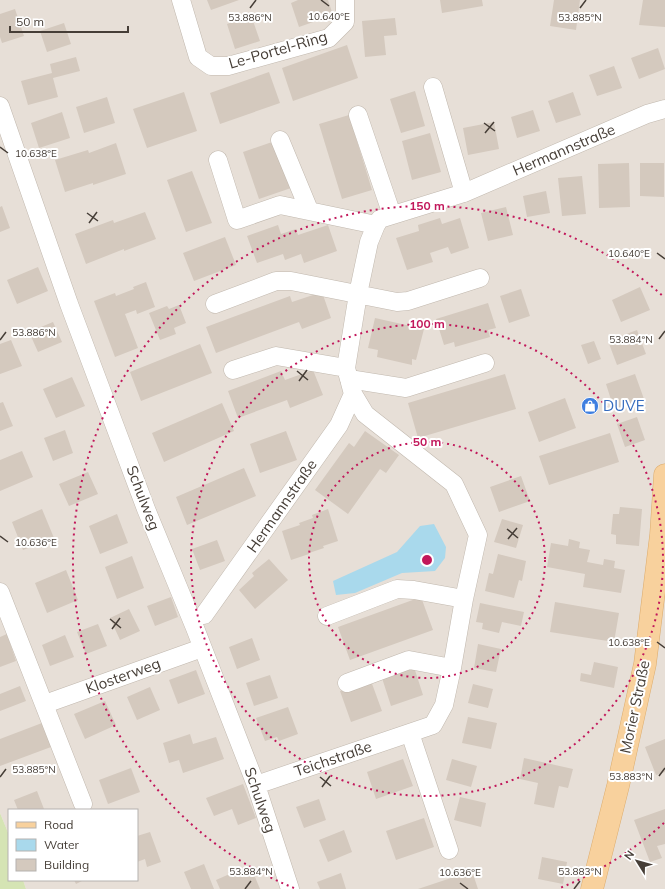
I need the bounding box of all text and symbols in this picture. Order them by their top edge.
scale bar [10,8,128,34]
text: 10.640°E [308,10,350,23]
text: 53.886°N [228,11,272,24]
text: 53.885°N [558,11,602,24]
text: 50 m [16,14,44,29]
street label: Le-Portel-Ring [226,26,329,73]
street label: Hermannstraße [510,119,618,180]
text: 10.638°E [15,147,57,160]
text: 150 m [409,198,445,213]
text: 10.640°E [608,247,650,260]
text: 100 m [409,316,445,331]
text: 53.886°N [12,326,56,339]
text: 53.884°N [609,333,653,346]
shop icon: DUVE [580,396,600,416]
place label: DUVE [603,396,645,415]
text: 50 m [413,434,441,449]
street label: Hermannstraße [242,455,321,556]
street label: Schulweg [122,463,165,533]
text: 10.636°E [15,536,57,549]
centre of rings [420,553,434,567]
text: 10.638°E [608,636,650,649]
street label: Klosterweg [83,653,163,698]
street label: Morier Straße [615,659,654,755]
street label: Teichstraße [292,736,374,781]
text: 53.885°N [12,763,56,776]
street label: Schulweg [240,765,281,835]
text: 53.883°N [609,770,653,783]
legend [8,809,138,881]
text: Road [44,817,73,832]
text: Water [44,837,80,852]
north arrow [617,841,657,881]
text: N [621,847,637,863]
text: Building [44,857,89,872]
text: 53.884°N [229,865,273,878]
text: 53.883°N [558,865,602,878]
text: 10.636°E [439,866,481,879]

